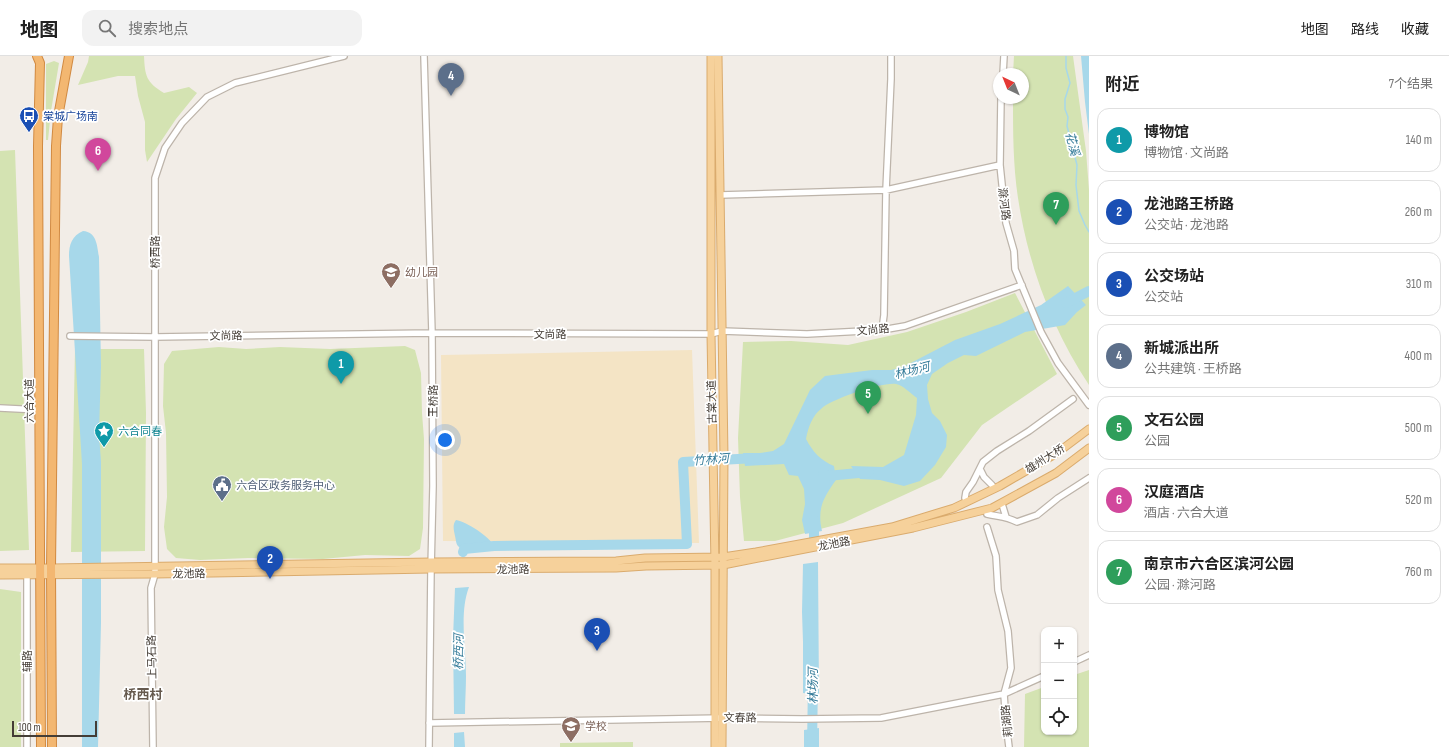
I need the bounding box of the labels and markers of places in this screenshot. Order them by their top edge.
pin: 4 [438,63,464,96]
bus stop icon: 棠城广场南 [18,105,40,133]
place label: 棠城广场南 [43,110,98,123]
pin: 6 [85,138,111,171]
pin: 7 [1043,192,1069,225]
school or university icon: 幼儿园 [380,261,402,289]
place label: 幼儿园 [405,266,438,279]
pin: 1 [328,351,354,384]
pin: 5 [855,381,881,414]
place icon: 六合同春 [93,420,115,448]
place label: 六合同春 [118,425,162,438]
public building icon: 六合区政务服务中心 [211,474,233,502]
place label: 六合区政务服务中心 [236,479,335,492]
pin: 2 [257,546,283,579]
pin: 3 [584,618,610,651]
school or university icon: 学校 [560,715,582,743]
place label: 学校 [585,720,607,733]

